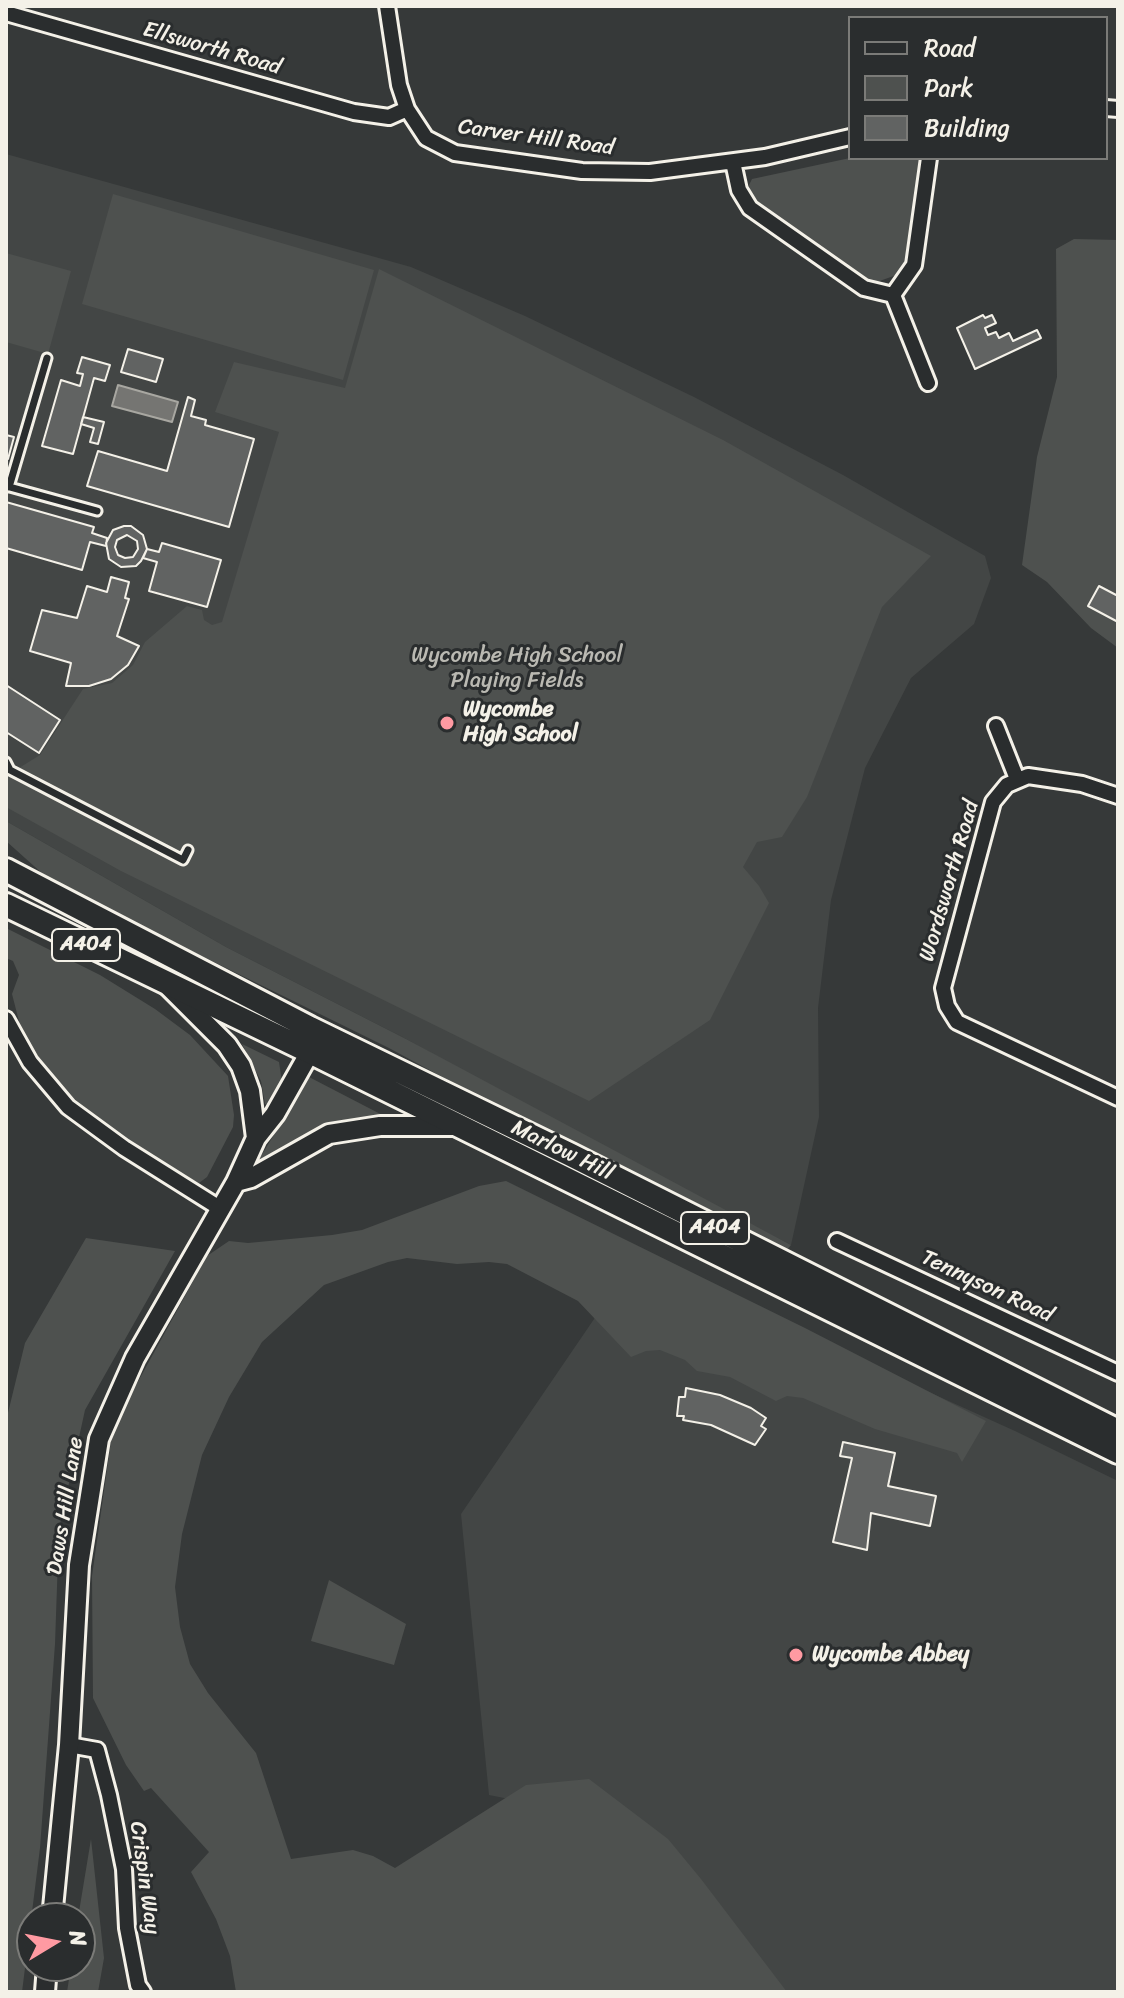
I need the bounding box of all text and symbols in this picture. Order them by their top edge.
legend [848,16,1108,160]
street label: Ellsworth Road [140,17,284,81]
text: Road [924,27,975,69]
text: Park [924,67,973,109]
text: Building [924,107,1010,149]
street label: Carver Hill Road [456,114,616,162]
park label: Wycombe High School Playing Fields [411,643,623,694]
place label: Wycombe High School [463,697,578,748]
marker: Wycombe High School [438,714,456,732]
street label: Wordsworth Road [914,797,986,965]
road number: A404 [52,929,120,961]
street label: Marlow Hill [507,1115,617,1187]
road number: A404 [681,1212,749,1244]
street label: Tennyson Road [917,1245,1057,1329]
street label: Daws Hill Lane [42,1435,90,1577]
place label: Wycombe Abbey [812,1642,969,1668]
marker: Wycombe Abbey [787,1646,805,1664]
street label: Crispin Way [123,1820,165,1936]
north arrow [16,1902,96,1982]
text: N [58,1927,99,1949]

